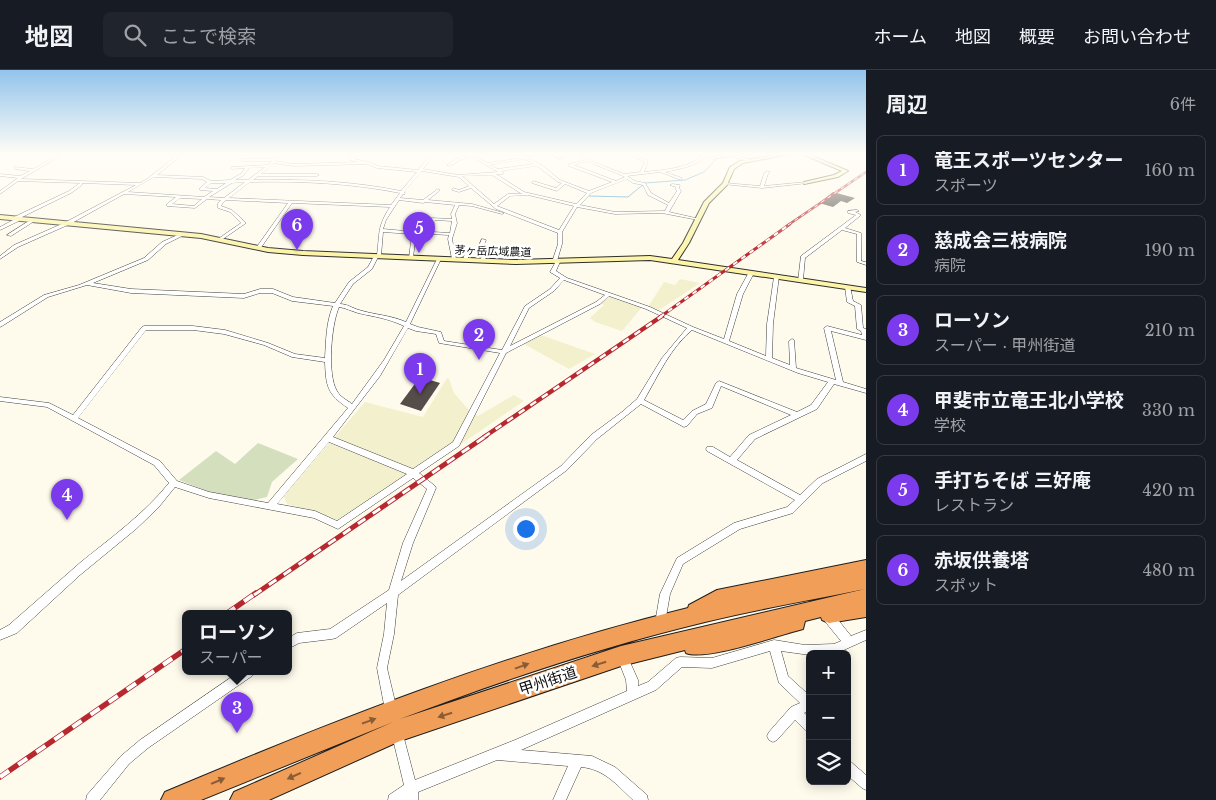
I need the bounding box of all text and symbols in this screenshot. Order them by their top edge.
search box [103,12,453,57]
icon: search [121,21,149,49]
text: 地図 [25,22,73,51]
text: ここで検索 [161,25,256,48]
text: ホーム [874,26,927,48]
text: 地図 [955,26,991,48]
text: 概要 [1019,26,1055,48]
text: お問い合わせ [1083,26,1191,48]
text: 周辺 [886,92,928,118]
text: 6件 [1170,94,1196,114]
text: 竜王スポーツセンター [934,149,1124,172]
text: 1 [900,160,906,180]
text: 160 m [1144,160,1195,180]
text: スポーツ [934,175,998,195]
pin: 6 [281,209,313,250]
pin: 5 [403,212,435,253]
text: 慈成会三枝病院 [934,229,1067,252]
text: 2 [898,240,908,260]
text: 190 m [1144,240,1195,260]
street label: 茅ヶ岳広域農道 [454,243,532,259]
text: 病院 [934,255,966,275]
text: ローソン [934,309,1010,332]
pin: 2 [463,319,495,360]
text: 3 [898,320,908,340]
text: 210 m [1145,320,1195,340]
text: スーパー · 甲州街道 [934,335,1076,355]
pin: 1 [404,353,436,394]
text: 甲斐市立竜王北小学校 [934,389,1124,412]
text: 4 [898,400,908,420]
text: 330 m [1142,400,1195,420]
text: 学校 [934,415,966,435]
text: 手打ちそば 三好庵 [934,469,1091,492]
pin: 4 [51,479,83,520]
text: 5 [898,480,908,500]
text: 420 m [1143,480,1195,500]
text: レストラン [934,495,1014,515]
your location [513,516,539,542]
text: 赤坂供養塔 [934,549,1029,572]
text: 6 [898,560,908,580]
text: 480 m [1143,560,1195,580]
text: スポット [934,575,998,595]
popup [182,610,292,675]
text: ローソン [199,621,275,644]
text: スーパー [199,647,263,667]
map controls [806,650,851,785]
button: + [806,650,851,695]
one-way arrow [591,660,606,668]
one-way arrow [515,662,530,670]
street label: 甲州街道 [516,662,579,699]
pin: 3 [221,692,253,733]
button: − [806,695,851,740]
one-way arrow [437,712,452,719]
one-way arrow [362,717,377,725]
button: layers [806,740,851,785]
one-way arrow [287,773,301,781]
one-way arrow [211,776,225,784]

